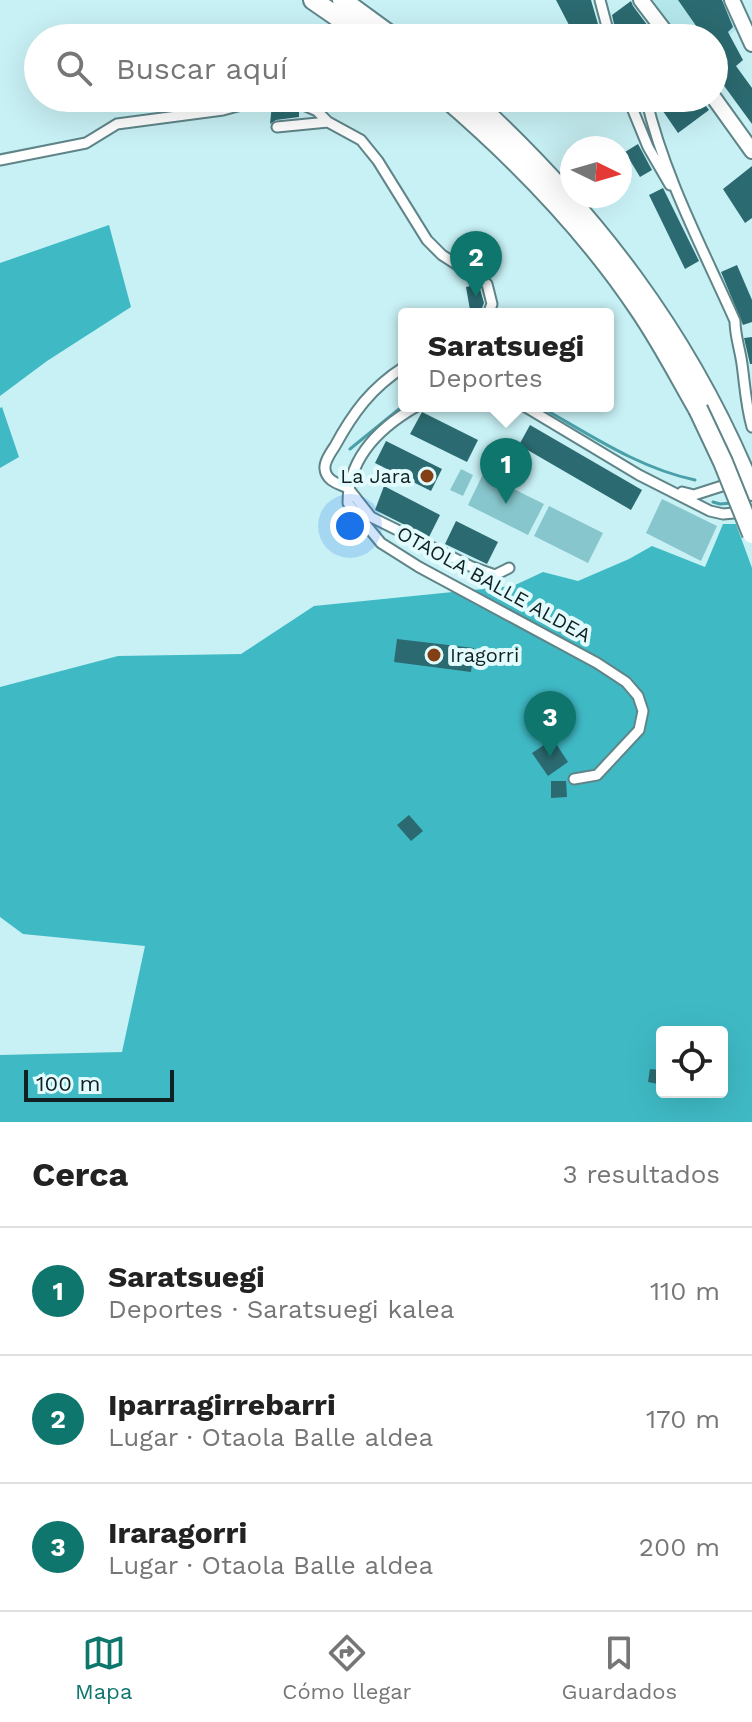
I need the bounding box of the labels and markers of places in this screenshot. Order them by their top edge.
pin: 2 [450,231,502,297]
pin: 1 [480,438,532,504]
place label: La Jara [340,464,411,488]
marker: La Jara [418,467,436,485]
place label: Iragorri [450,643,519,667]
marker: Iragorri [425,646,443,664]
pin: 3 [524,691,576,757]

